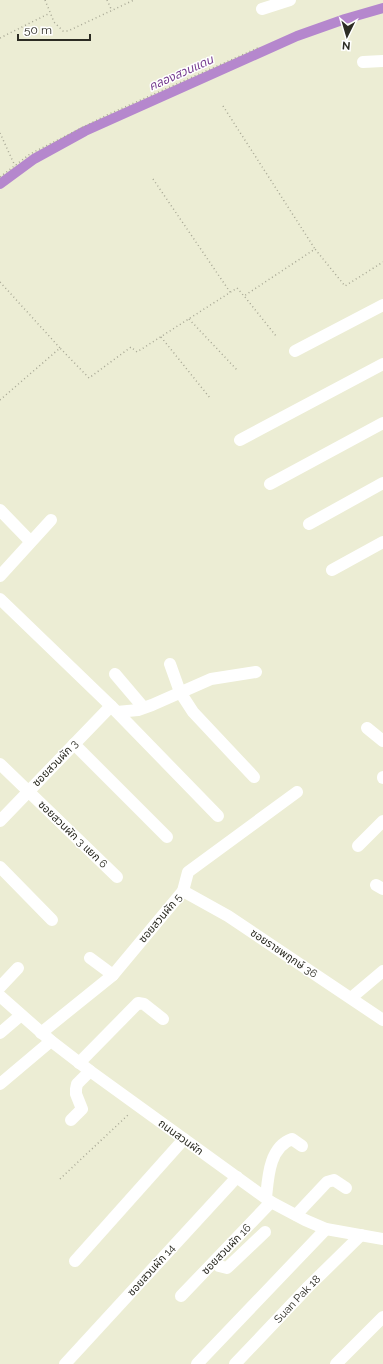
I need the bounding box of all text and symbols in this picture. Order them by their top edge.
scale bar [18,16,90,42]
north arrow [327,16,367,56]
text: 50 m [24,23,52,37]
text: N [341,39,351,52]
water label: คลองสวนแดน [147,52,216,93]
street label: ซอยสวนผัก 3 [30,737,81,789]
street label: ซอยสวนผัก 3 แยก 6 [35,798,110,871]
street label: ซอยสวนผัก 5 [136,891,185,945]
street label: ซอยราชพฤกษ์ 36 [248,926,320,981]
street label: ถนนสวนผัก [156,1117,206,1158]
street label: ซอยสวนผัก 16 [199,1221,254,1277]
street label: ซอยสวนผัก 14 [125,1242,178,1299]
street label: Suan Pak 18 [272,1273,323,1326]

